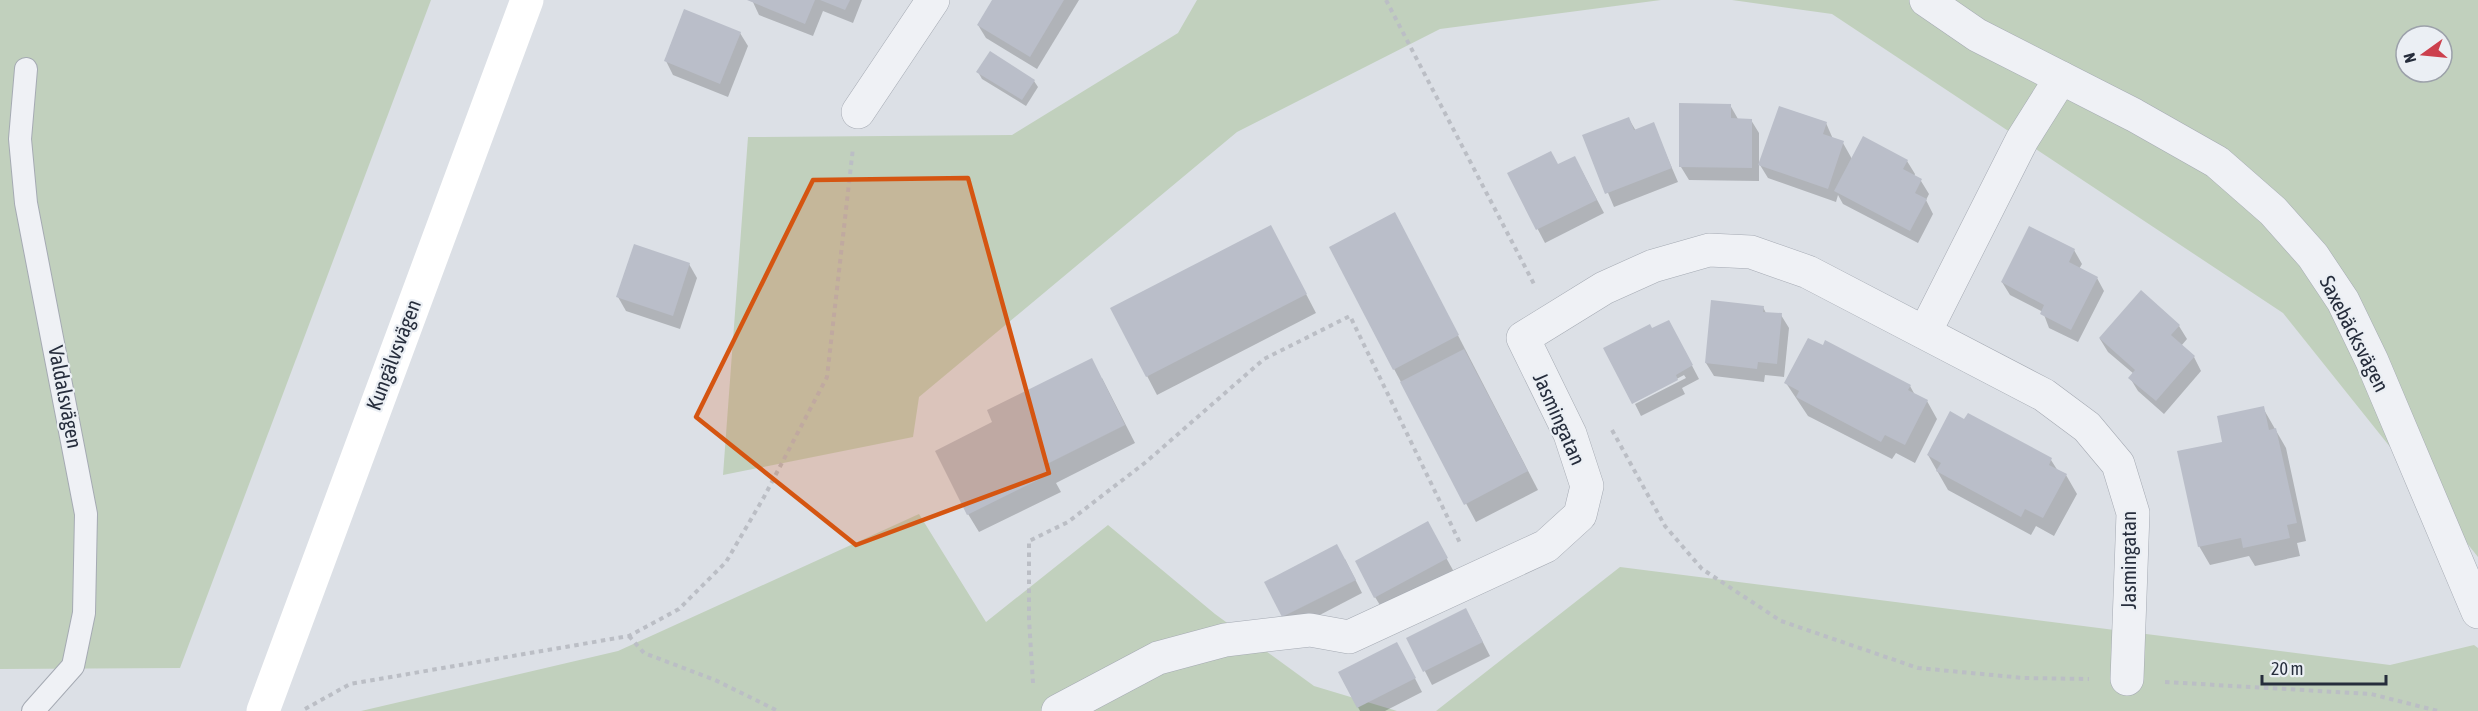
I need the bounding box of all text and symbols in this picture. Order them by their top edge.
north arrow [2394,24,2454,84]
text: N [2400,51,2419,65]
street label: Saxebäcksvägen [2315,271,2394,396]
street label: Kungälvsvägen [361,296,425,413]
street label: Valdalsvägen [44,343,88,450]
street label: Jasmingatan [1529,369,1591,468]
street label: Jasmingatan [2116,511,2140,609]
scale bar [2262,648,2386,686]
text: 20 m [2271,658,2303,679]

